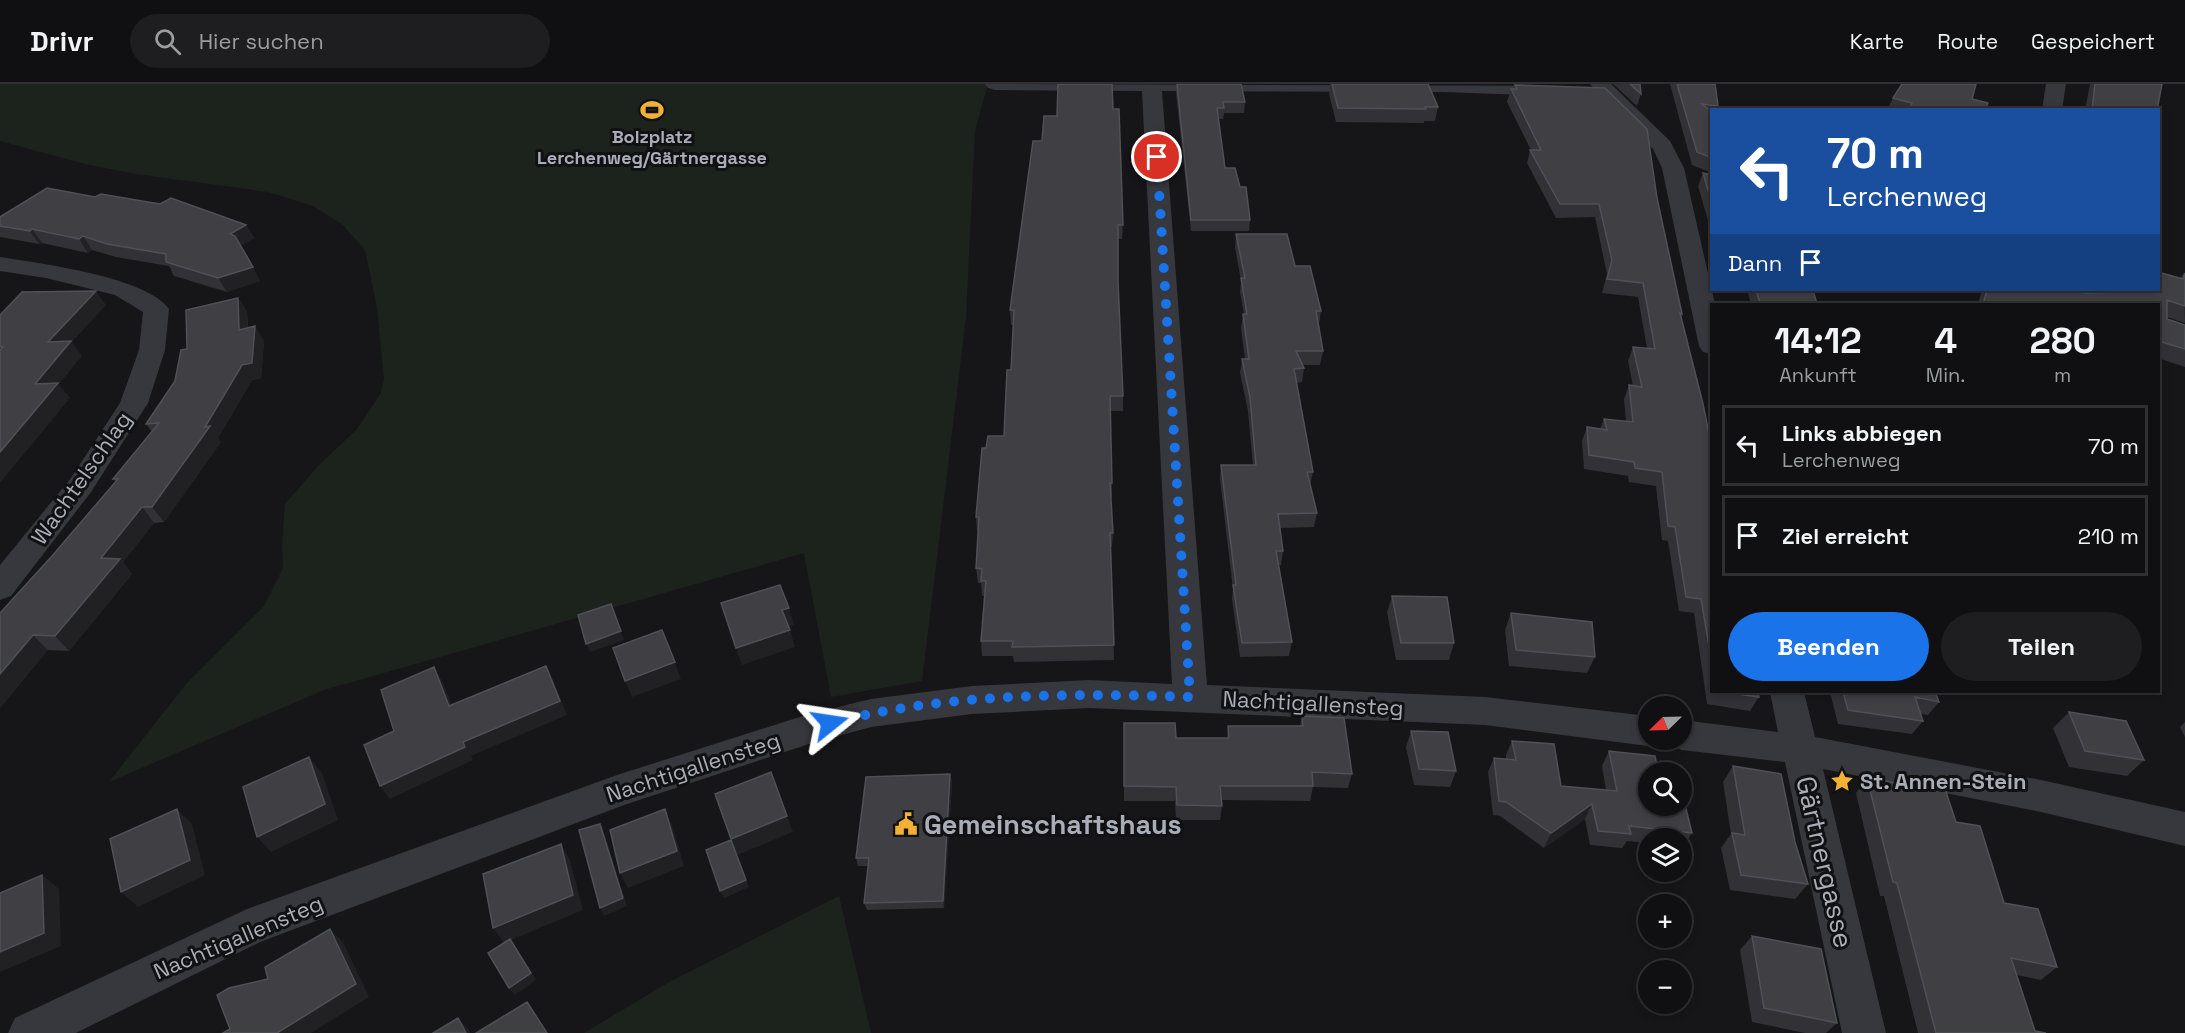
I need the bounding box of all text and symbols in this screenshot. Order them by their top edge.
search box [130,14,550,68]
text: Drivr [30,23,94,59]
icon: search [151,25,184,58]
text: Hier suchen [199,27,324,55]
text: Karte [1850,28,1904,55]
text: Route [1937,28,1998,55]
text: Gespeichert [2031,28,2155,55]
sports icon: Bolzplatz Lerchenweg/Gärtnergasse [639,97,665,123]
place label: Bolzplatz Lerchenweg/Gärtnergasse [537,125,767,169]
text: 70 m [1827,127,1924,180]
pin [1131,131,1182,182]
icon: left [1728,132,1806,210]
icon: arrive [1140,140,1173,173]
text: Lerchenweg [1827,179,1987,214]
icon: arrive [1794,246,1827,279]
text: Dann [1728,249,1782,277]
text: 14:12 [1774,318,1862,364]
text: 4 [1934,318,1957,364]
text: 280 [2030,318,2096,364]
text: Ankunft [1779,362,1857,388]
text: Min. [1926,362,1965,388]
text: m [2054,362,2071,388]
street label: Wachtelschlag [25,406,137,550]
text: Links abbiegen [1782,419,1942,447]
icon: left [1731,429,1764,462]
text: 70 m [2088,432,2139,460]
text: Lerchenweg [1782,447,1901,473]
icon: arrive [1731,519,1764,552]
text: Ziel erreicht [1782,522,1909,550]
text: 210 m [2078,522,2139,550]
button: Beenden [1728,612,1929,681]
button: Teilen [1941,612,2142,681]
street label: Nachtigallensteg [1222,684,1404,722]
position arrow [798,691,862,755]
north arrow [1638,696,1692,750]
map controls [1638,696,1692,1014]
street label: Nachtigallensteg [603,726,783,808]
button: search [1638,762,1692,816]
place label: St. Annen-Stein [1860,767,2026,795]
place icon: St. Annen-Stein [1829,768,1855,794]
street label: Gärtnergasse [1788,773,1862,951]
place label: Gemeinschaftshaus [924,807,1182,842]
public building icon: Gemeinschaftshaus [893,811,919,837]
button: layers [1638,828,1692,882]
street label: Nachtigallensteg [149,889,327,985]
button: + [1638,894,1692,948]
button: − [1638,960,1692,1014]

